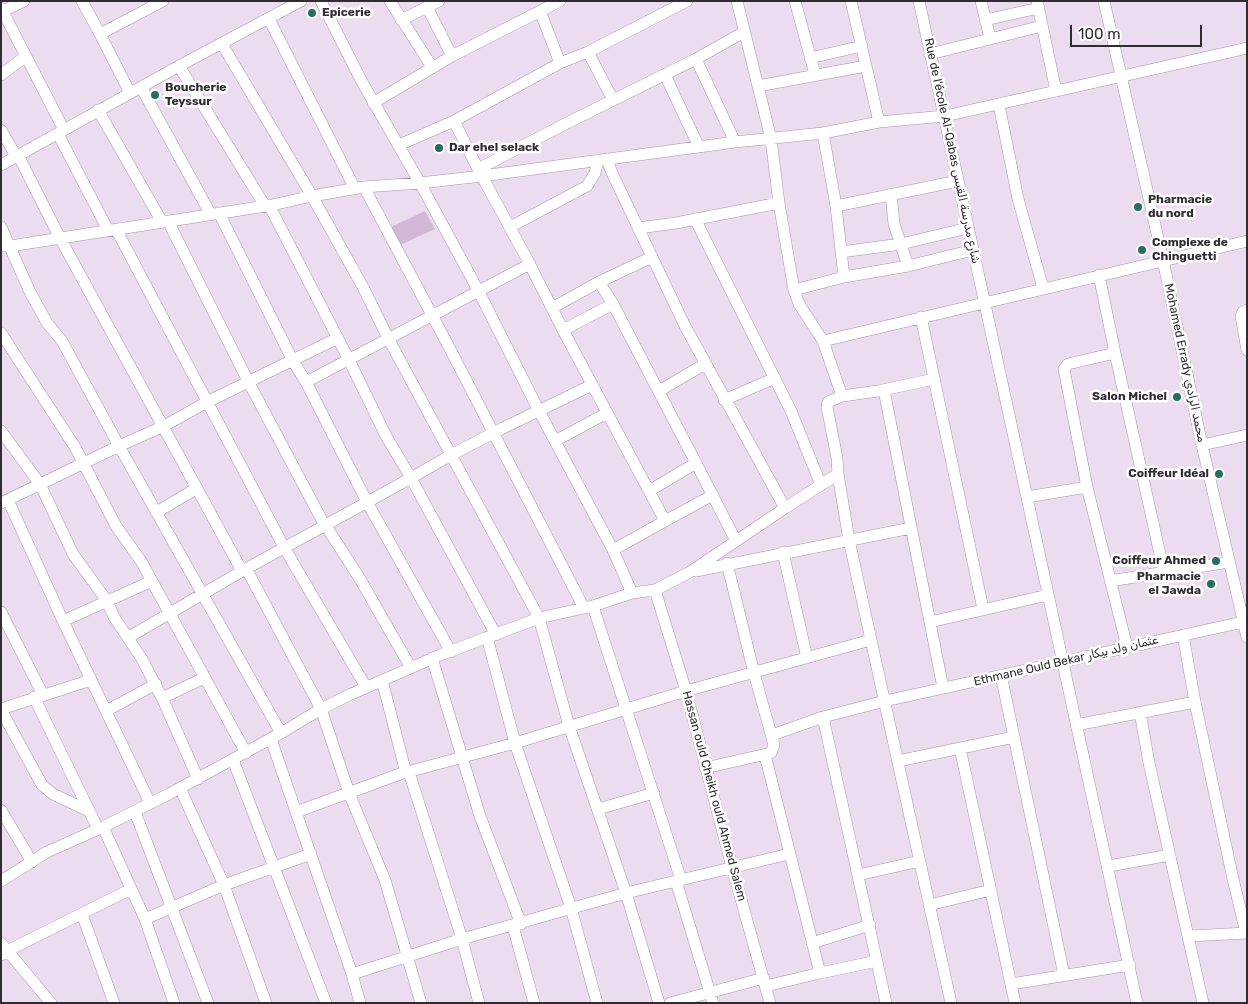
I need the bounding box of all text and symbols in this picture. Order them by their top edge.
place label: Epicerie [322,6,371,20]
marker: Epicerie [306,7,318,19]
scale bar [1073,15,1206,47]
text: 100 m [1078,25,1120,43]
street label: Rue de l'école Al-Qabas شارع مدرسة القبس [921,37,983,265]
place label: Boucherie Teyssur [165,81,226,109]
marker: Boucherie Teyssur [149,89,161,101]
place label: Dar ehel selack [449,141,539,155]
marker: Dar ehel selack [433,142,445,154]
place label: Pharmacie du nord [1148,193,1212,221]
marker: Pharmacie du nord [1132,201,1144,213]
place label: Complexe de Chinguetti [1152,236,1228,264]
marker: Complexe de Chinguetti [1136,244,1148,256]
street label: Mohamed Errady محمد الرادي [1161,282,1209,444]
place label: Salon Michel [1092,390,1167,404]
marker: Salon Michel [1171,391,1183,403]
place label: Coiffeur Idéal [1128,467,1209,481]
marker: Coiffeur Idéal [1213,468,1225,480]
place label: Coiffeur Ahmed [1112,554,1206,568]
marker: Coiffeur Ahmed [1210,555,1222,567]
place label: Pharmacie el Jawda [1137,570,1201,598]
marker: Pharmacie el Jawda [1205,578,1217,590]
street label: Ethmane Ould Bekar عثمان ولد بيكار [972,633,1160,689]
street label: Hassan ould Cheikh ould Ahmed Salem [679,689,749,903]

